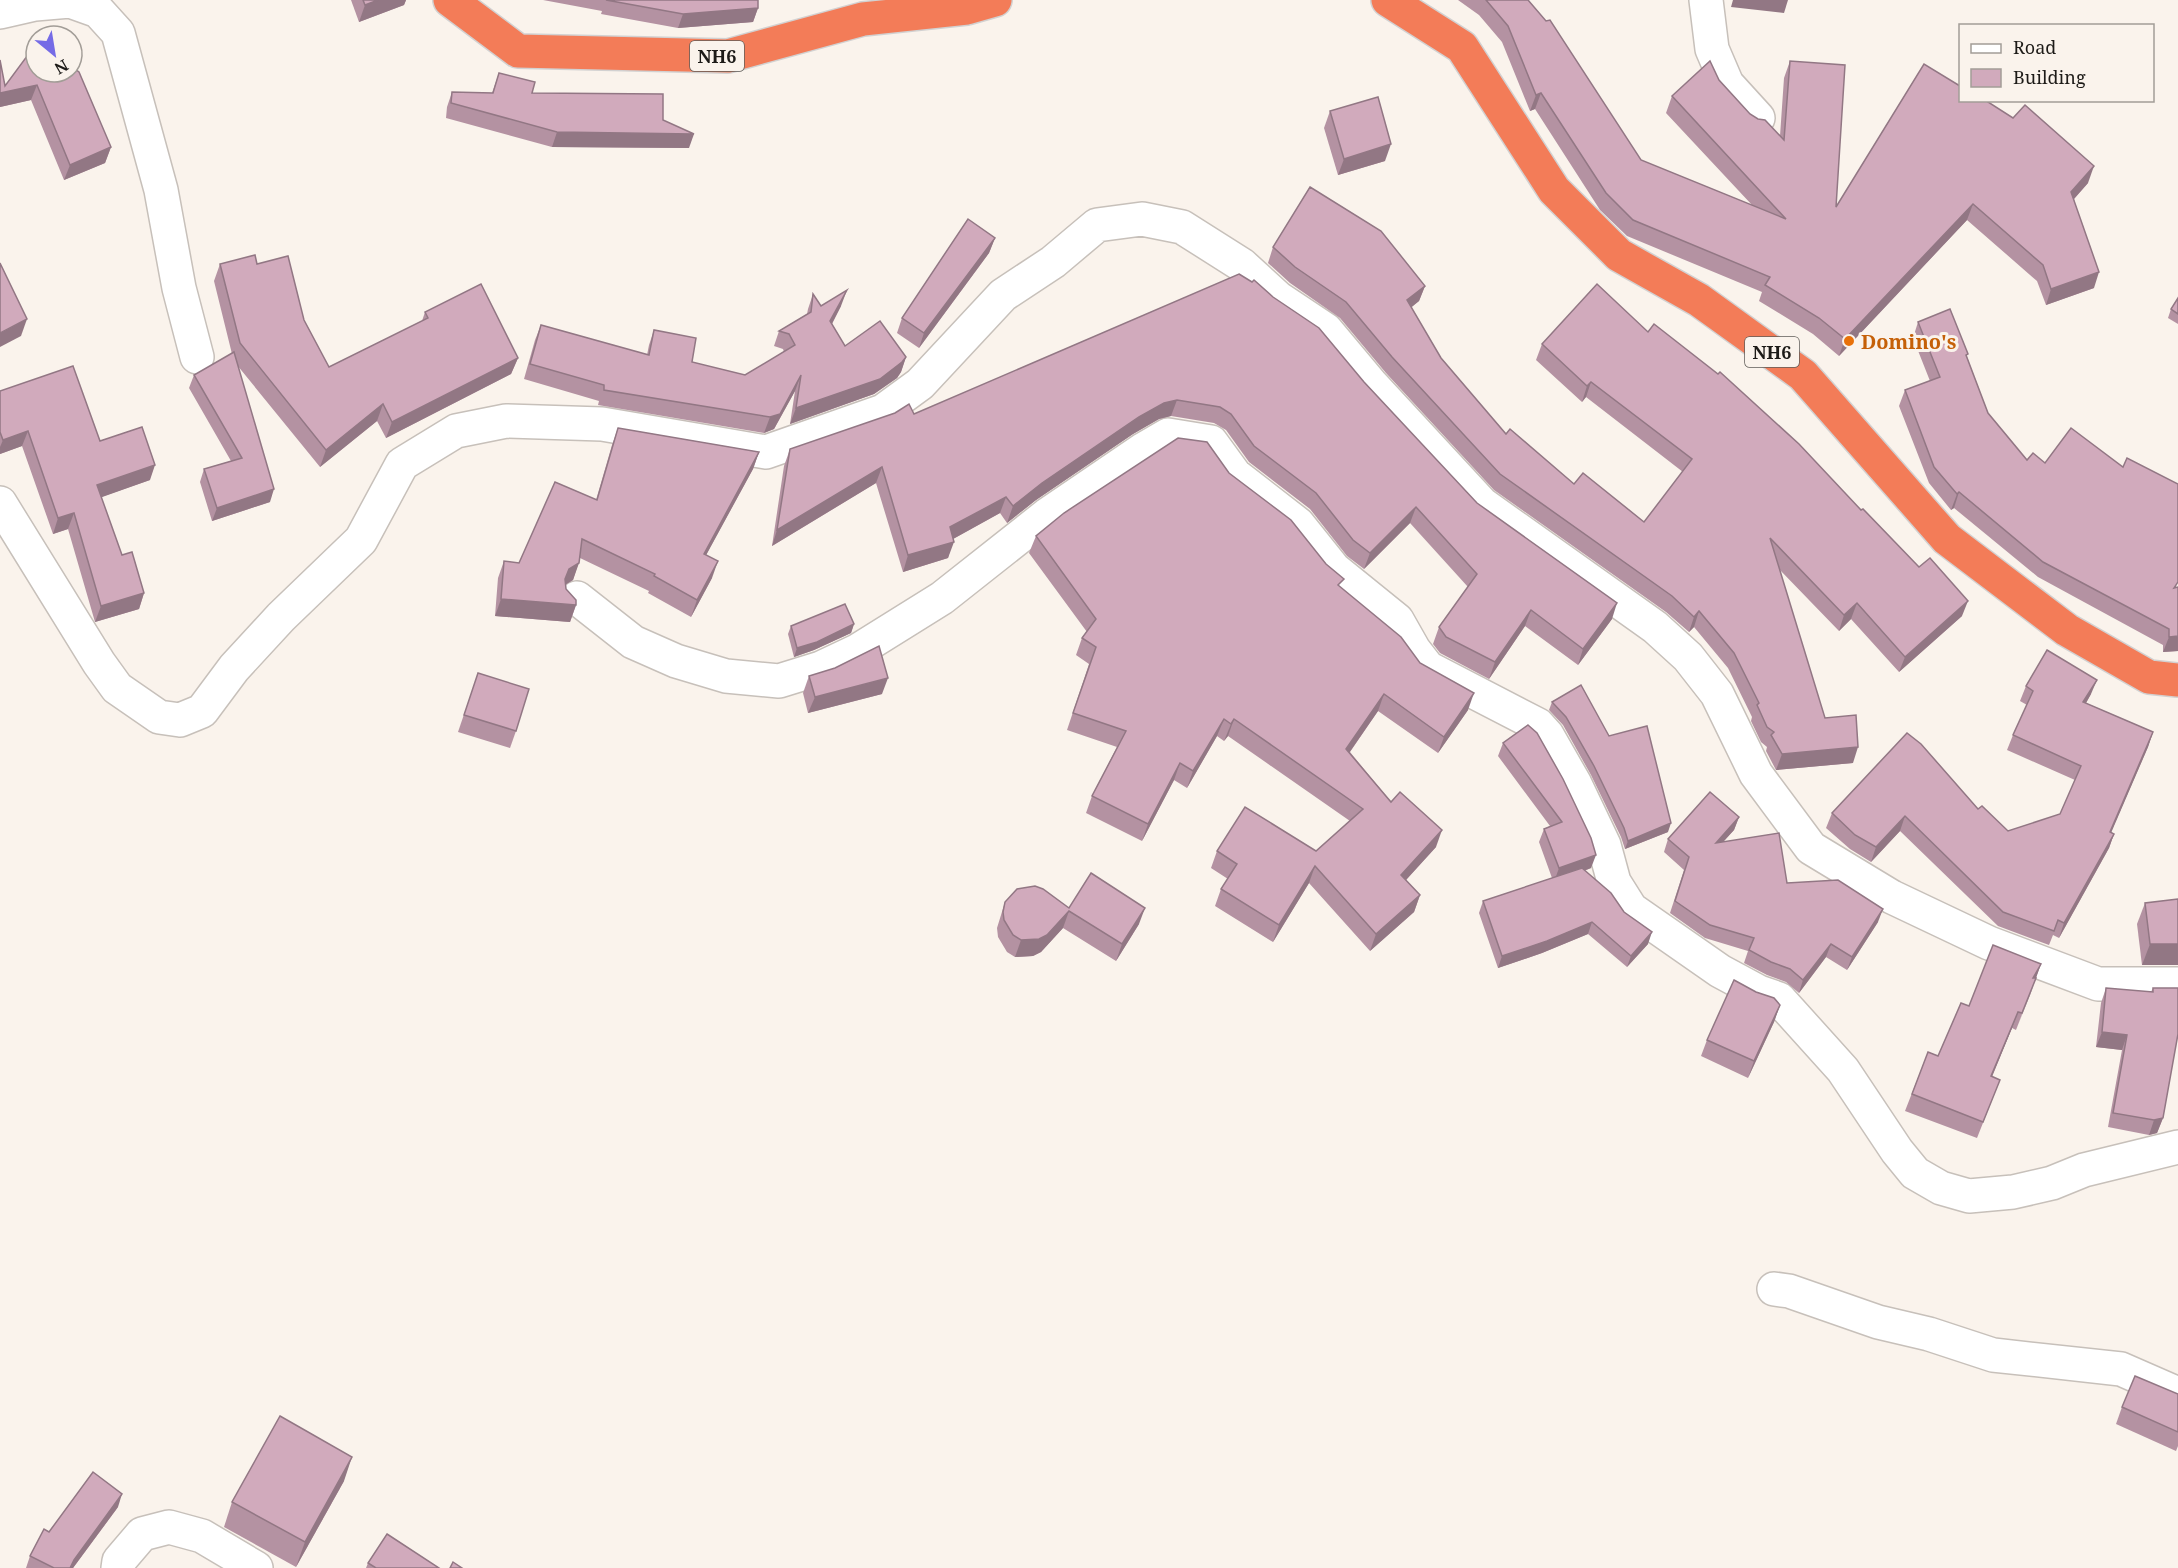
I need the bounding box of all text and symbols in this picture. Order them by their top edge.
north arrow [24,24,84,84]
legend [1959,24,2154,102]
text: Road [2013,35,2056,59]
road number: NH6 [690,41,744,71]
text: N [50,54,72,80]
text: Building [2013,65,2086,89]
place label: Domino's [1861,328,1956,355]
marker: Domino's [1842,334,1856,348]
road number: NH6 [1745,337,1799,367]

